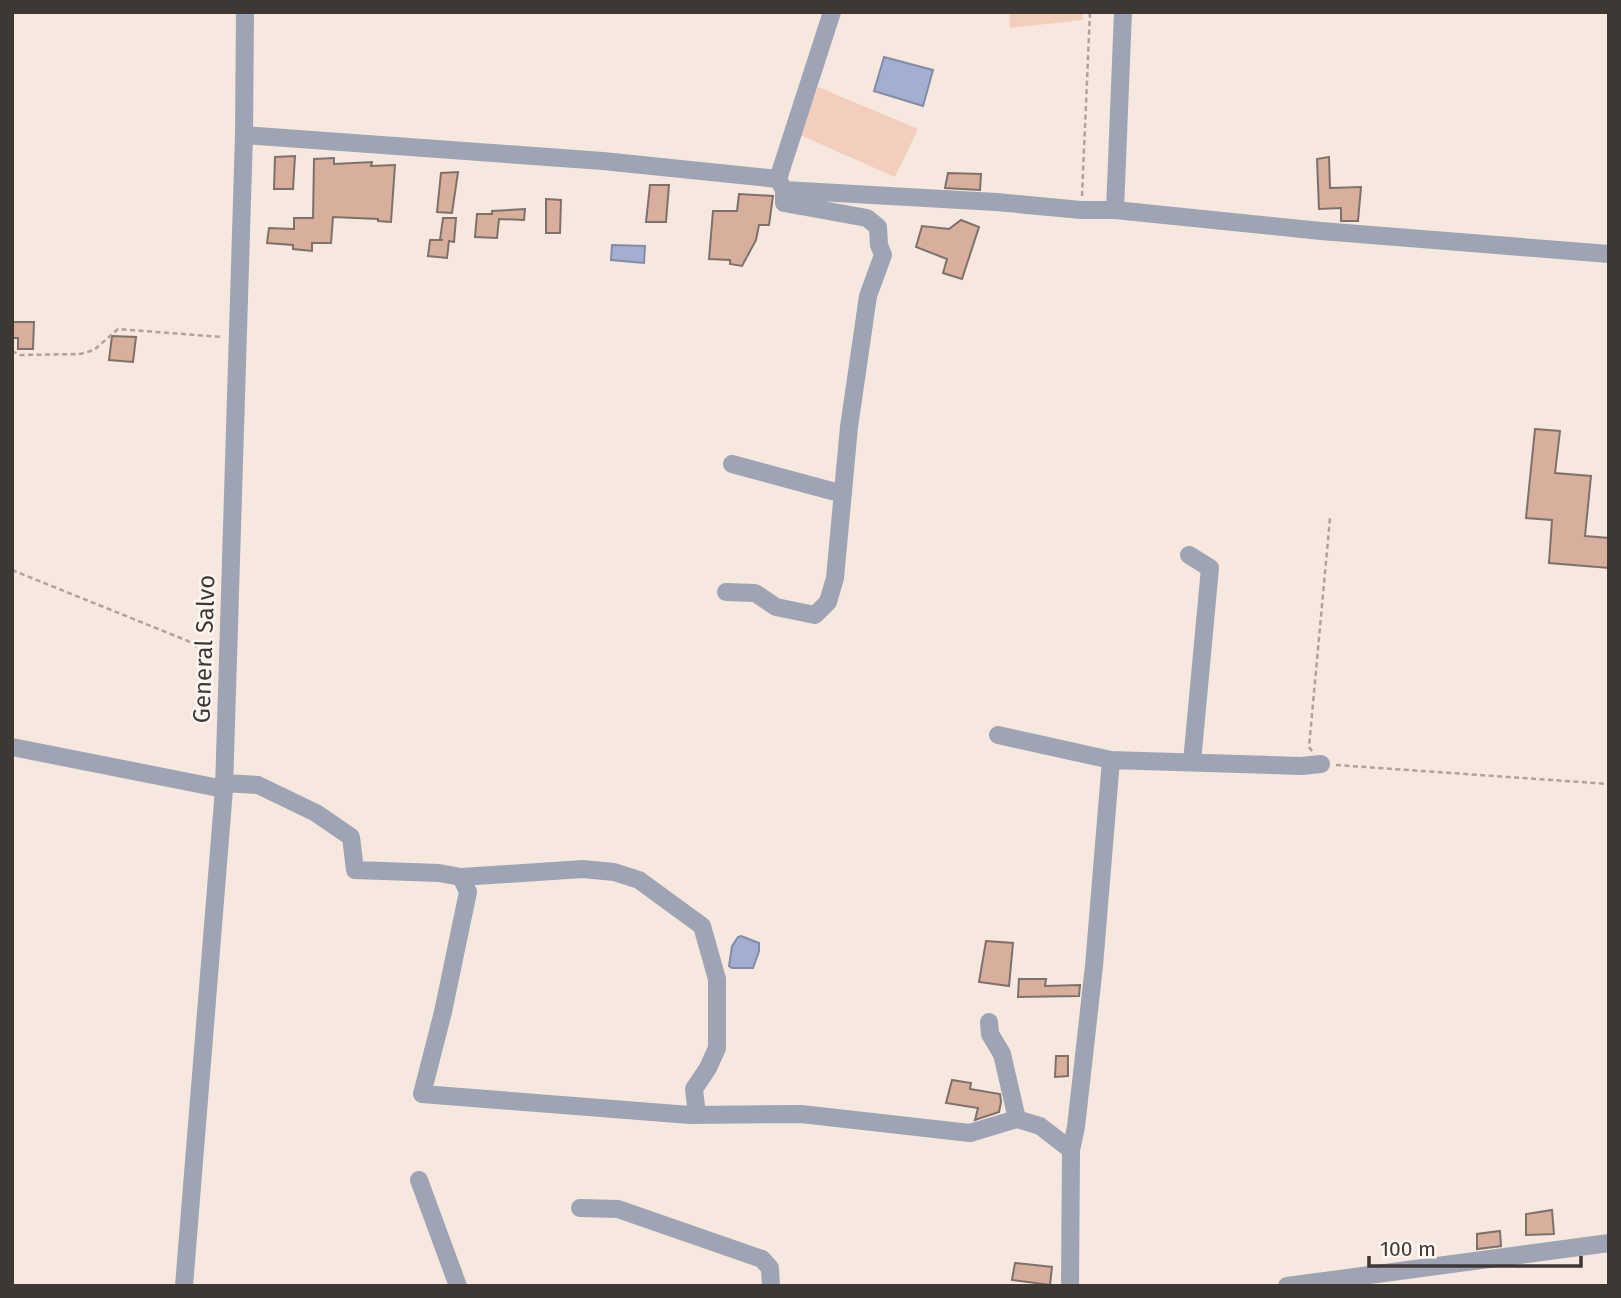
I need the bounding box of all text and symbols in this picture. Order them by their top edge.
street label: General Salvo [187,574,221,724]
scale bar [1369,1224,1581,1268]
text: 100 m [1380,1236,1436,1262]

